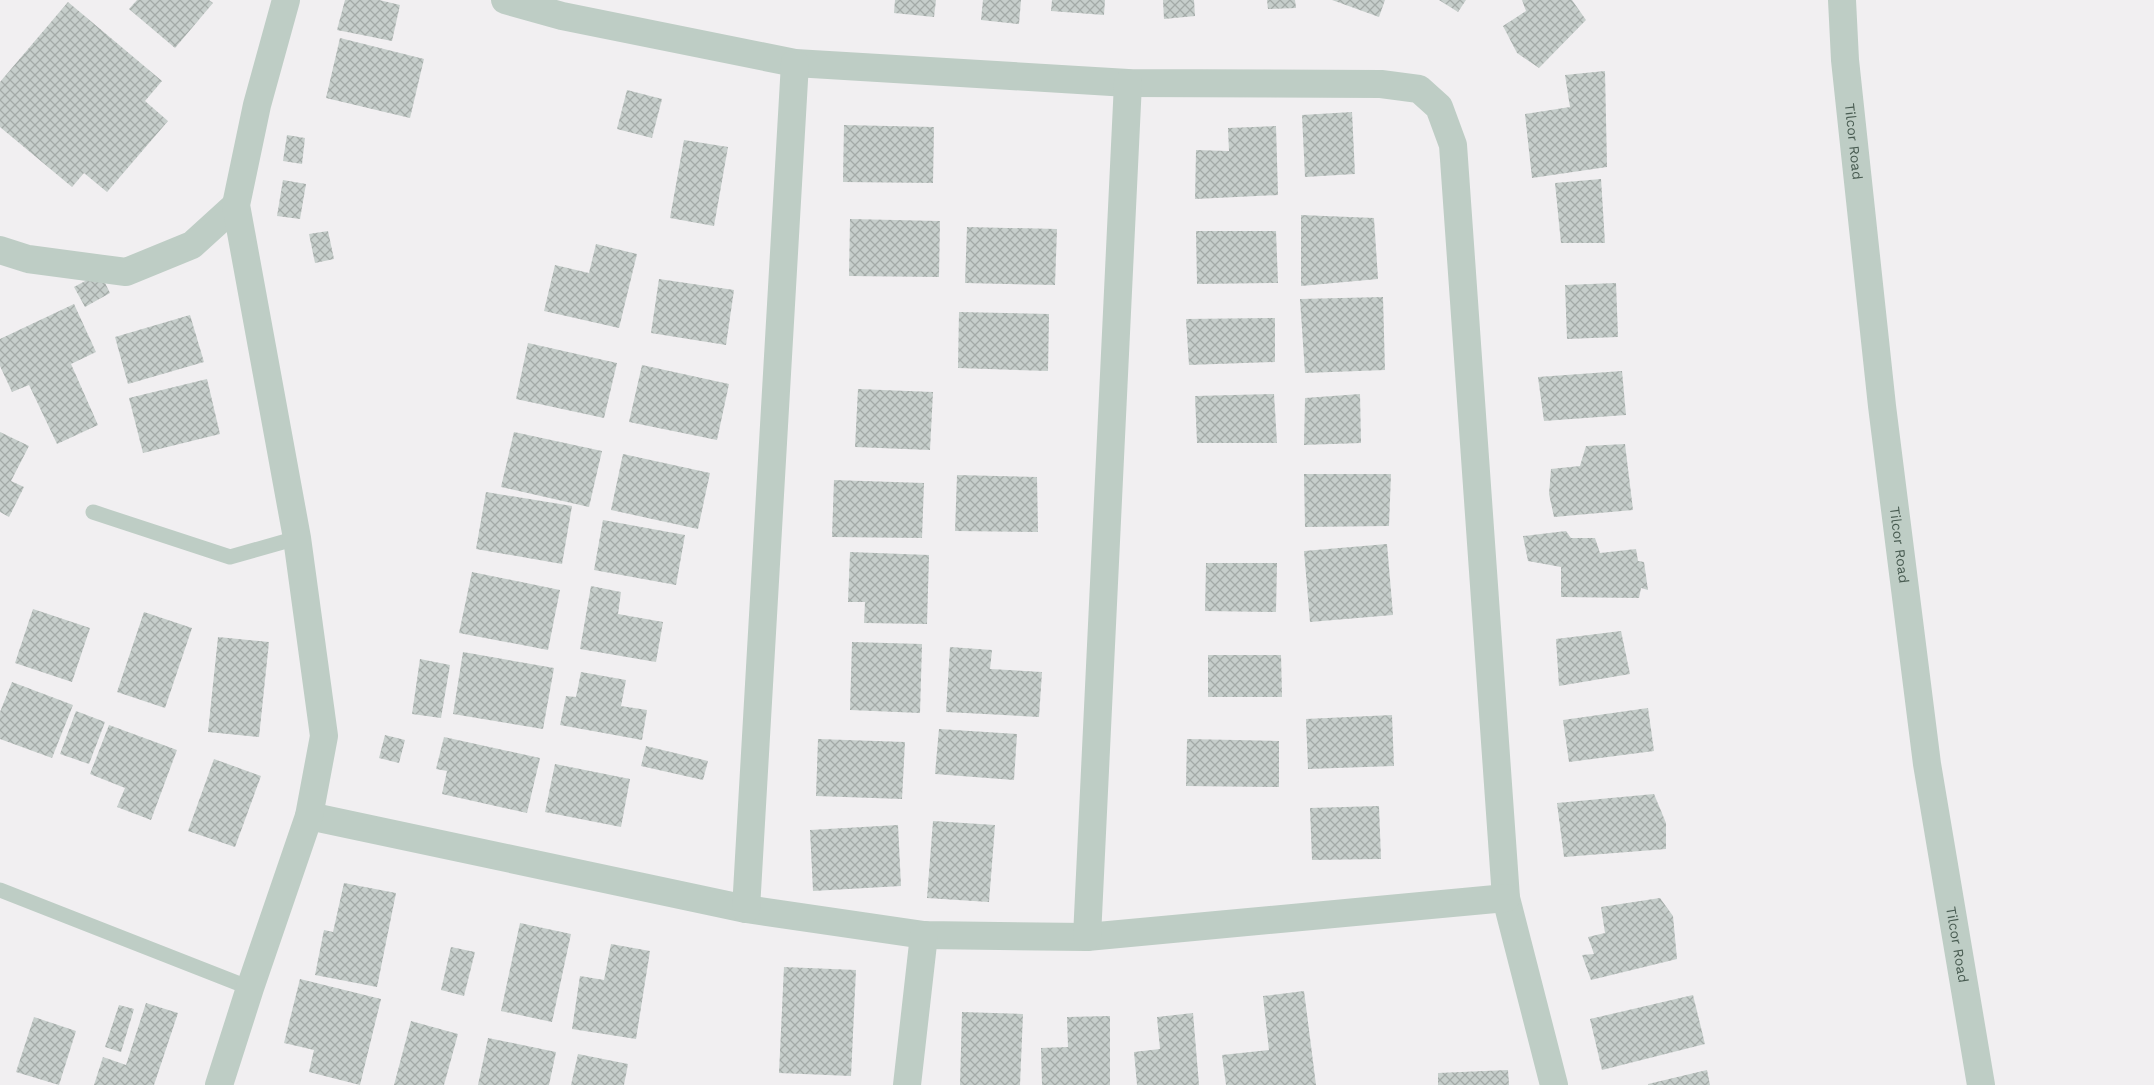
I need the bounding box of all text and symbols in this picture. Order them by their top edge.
street label: Tilcor Road [1842,102,1866,181]
street label: Tilcor Road [1887,506,1912,584]
street label: Tilcor Road [1943,905,1972,984]

